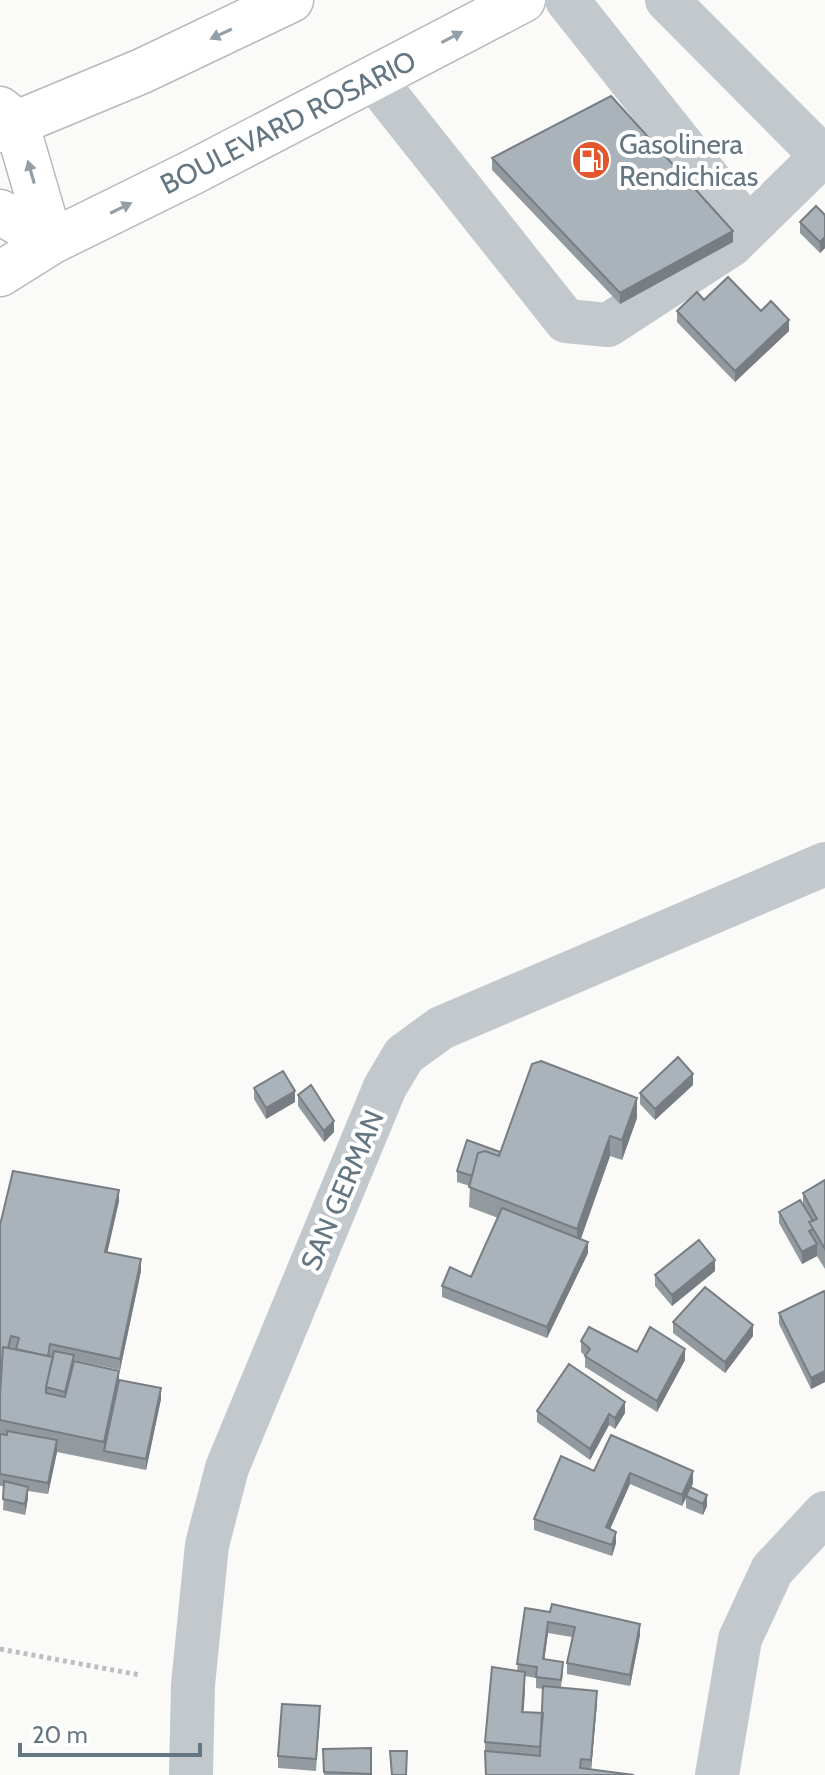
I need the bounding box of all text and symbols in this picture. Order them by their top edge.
one-way arrow [209,27,232,41]
one-way arrow [440,31,463,44]
street label: BOULEVARD ROSARIO [155,43,421,201]
place label: Gasolinera Rendichicas [619,127,758,193]
fuel station icon: Gasolinera Rendichicas [570,139,612,181]
one-way arrow [24,160,37,184]
one-way arrow [110,201,133,215]
street label: SAN GERMAN [293,1105,391,1275]
scale bar [20,1707,200,1757]
text: 20 m [32,1720,88,1749]

